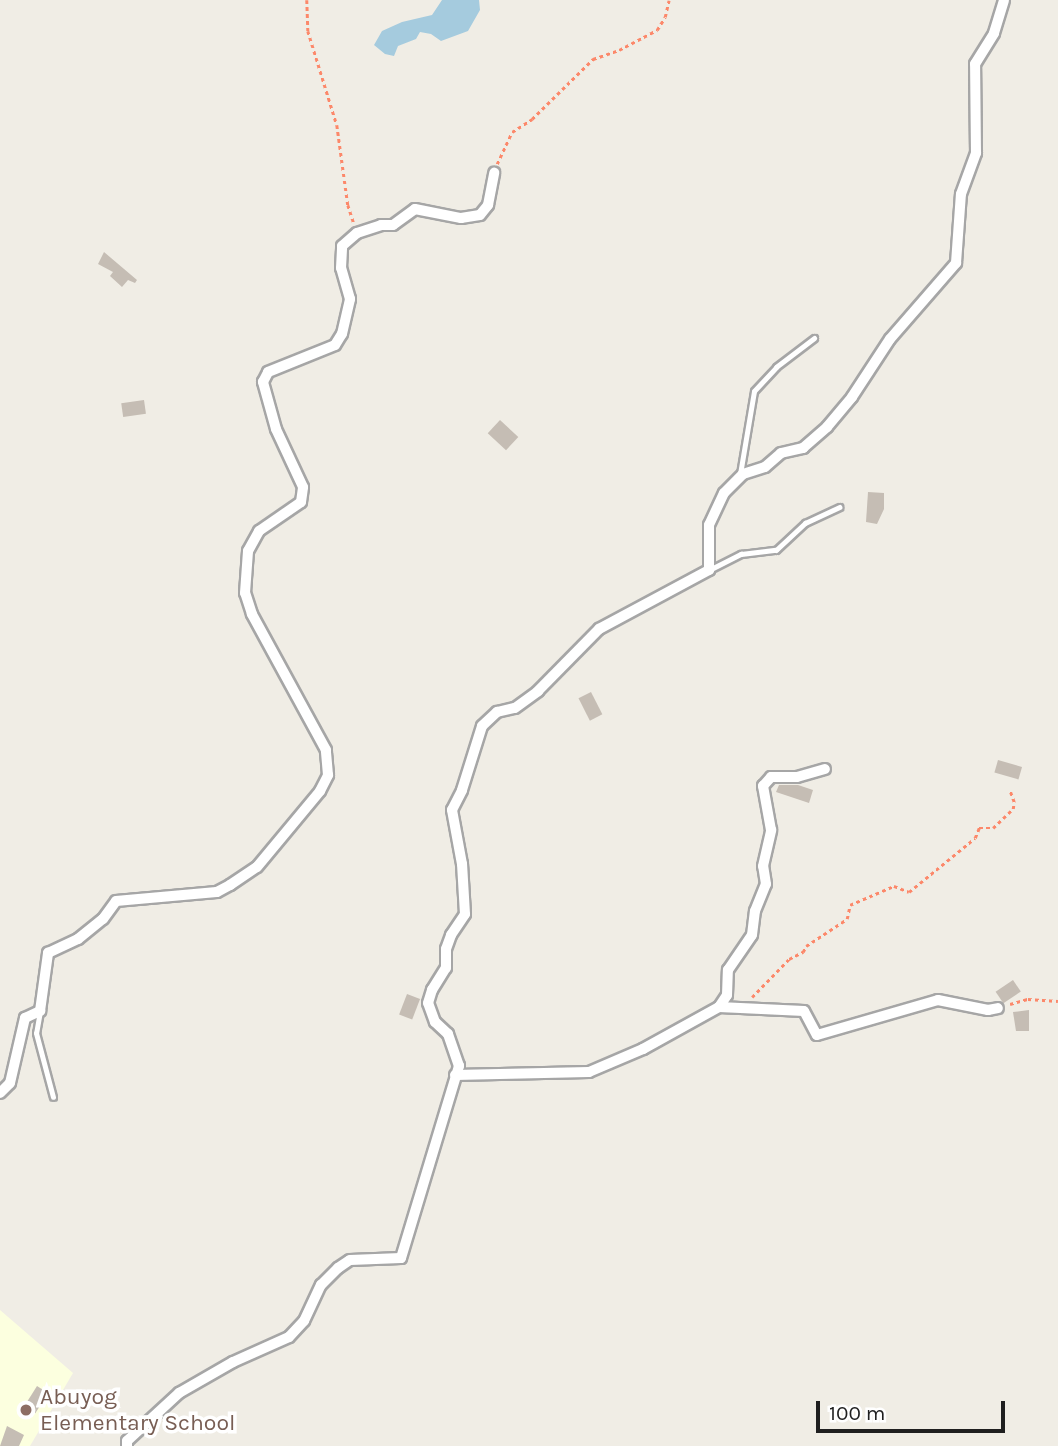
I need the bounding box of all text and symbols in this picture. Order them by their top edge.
place label: Abuyog Elementary School [40,1383,235,1437]
scale bar [820,1386,1009,1430]
text: 100 m [829,1401,886,1425]
marker: Abuyog Elementary School [18,1402,34,1418]

